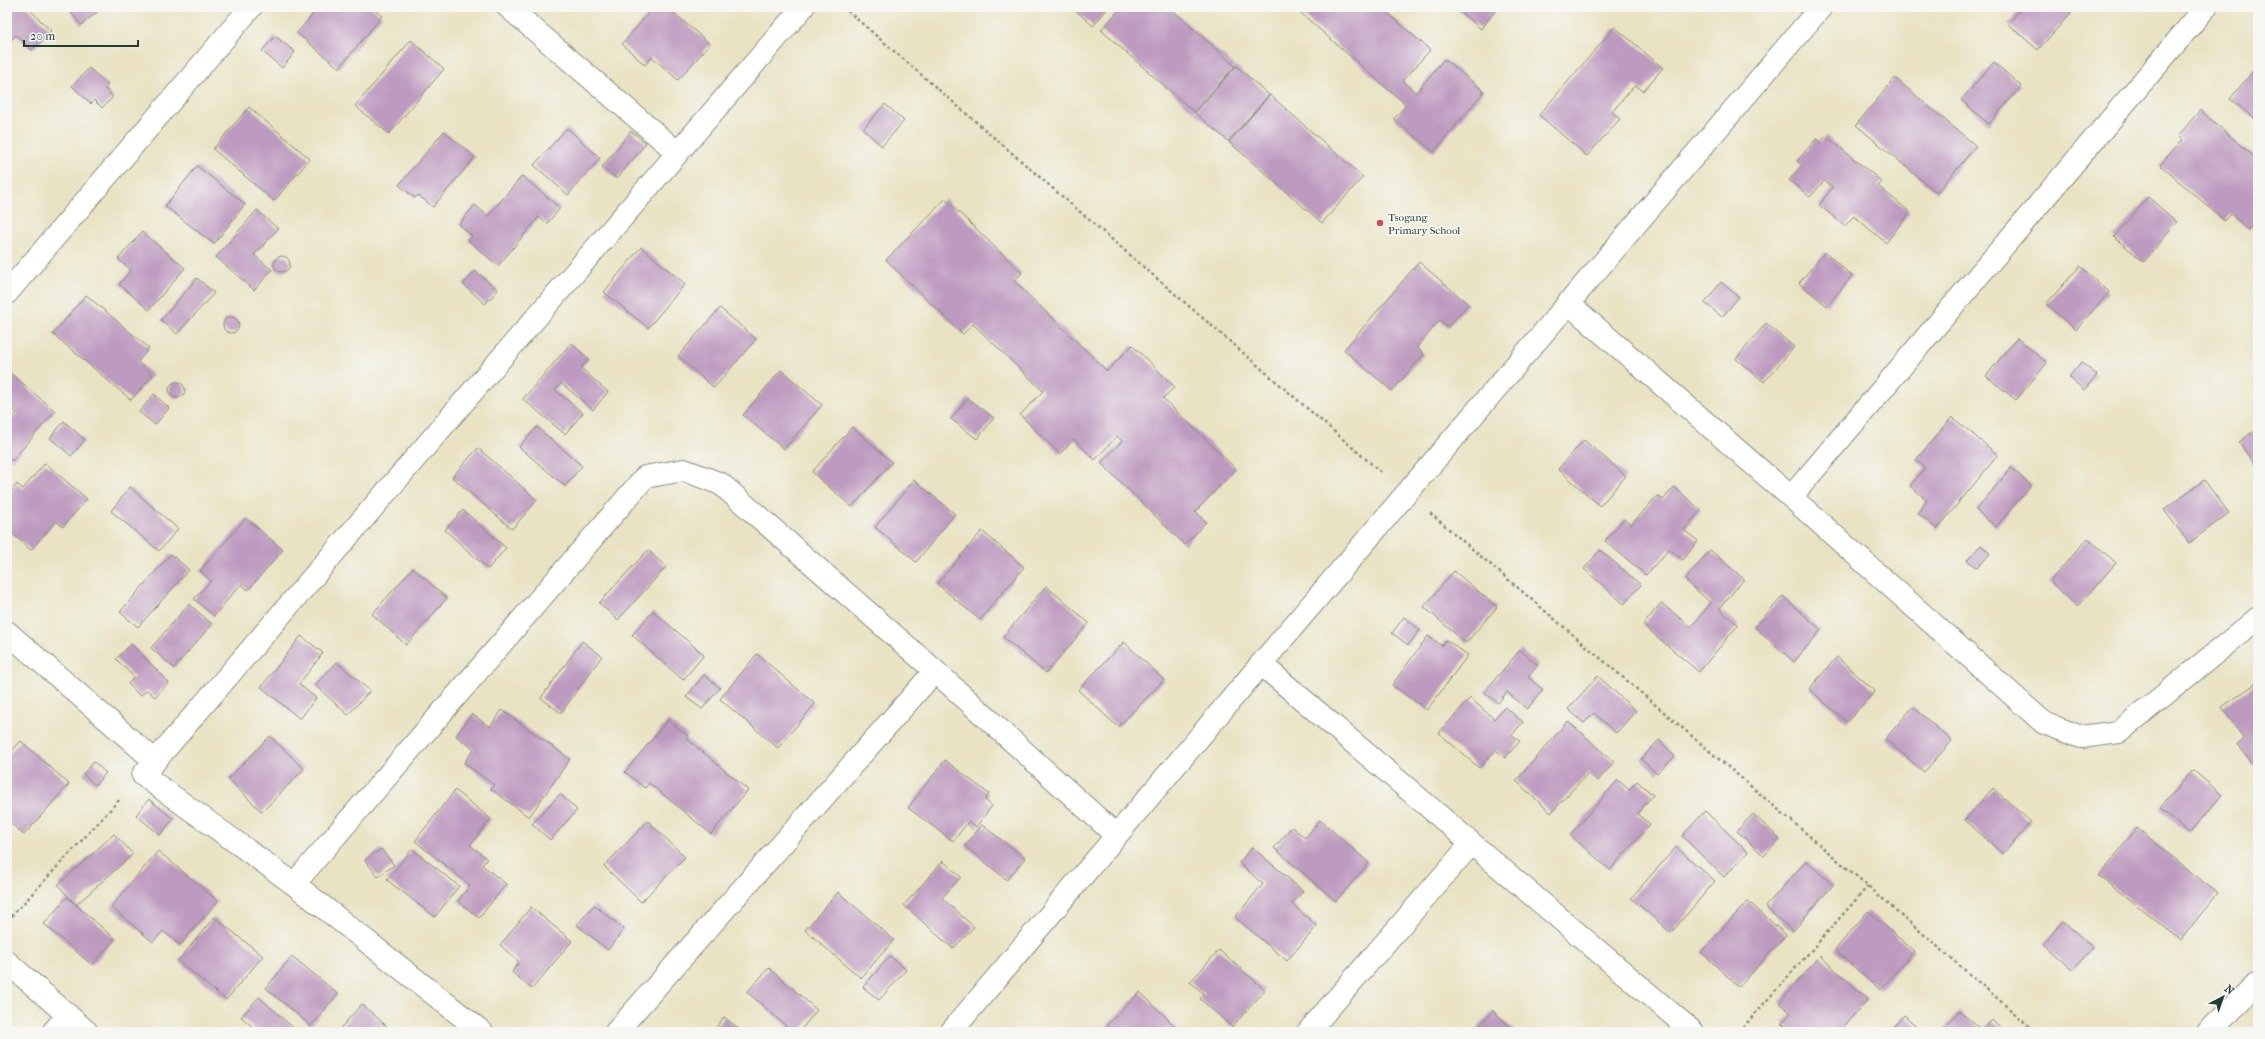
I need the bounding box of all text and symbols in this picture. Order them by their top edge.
scale bar [24,22,138,48]
text: 20 m [30,29,55,43]
place label: Tsogang Primary School [1388,211,1460,237]
marker: Tsogang Primary School [1375,218,1385,228]
north arrow [2203,977,2243,1017]
text: N [2222,982,2237,998]

